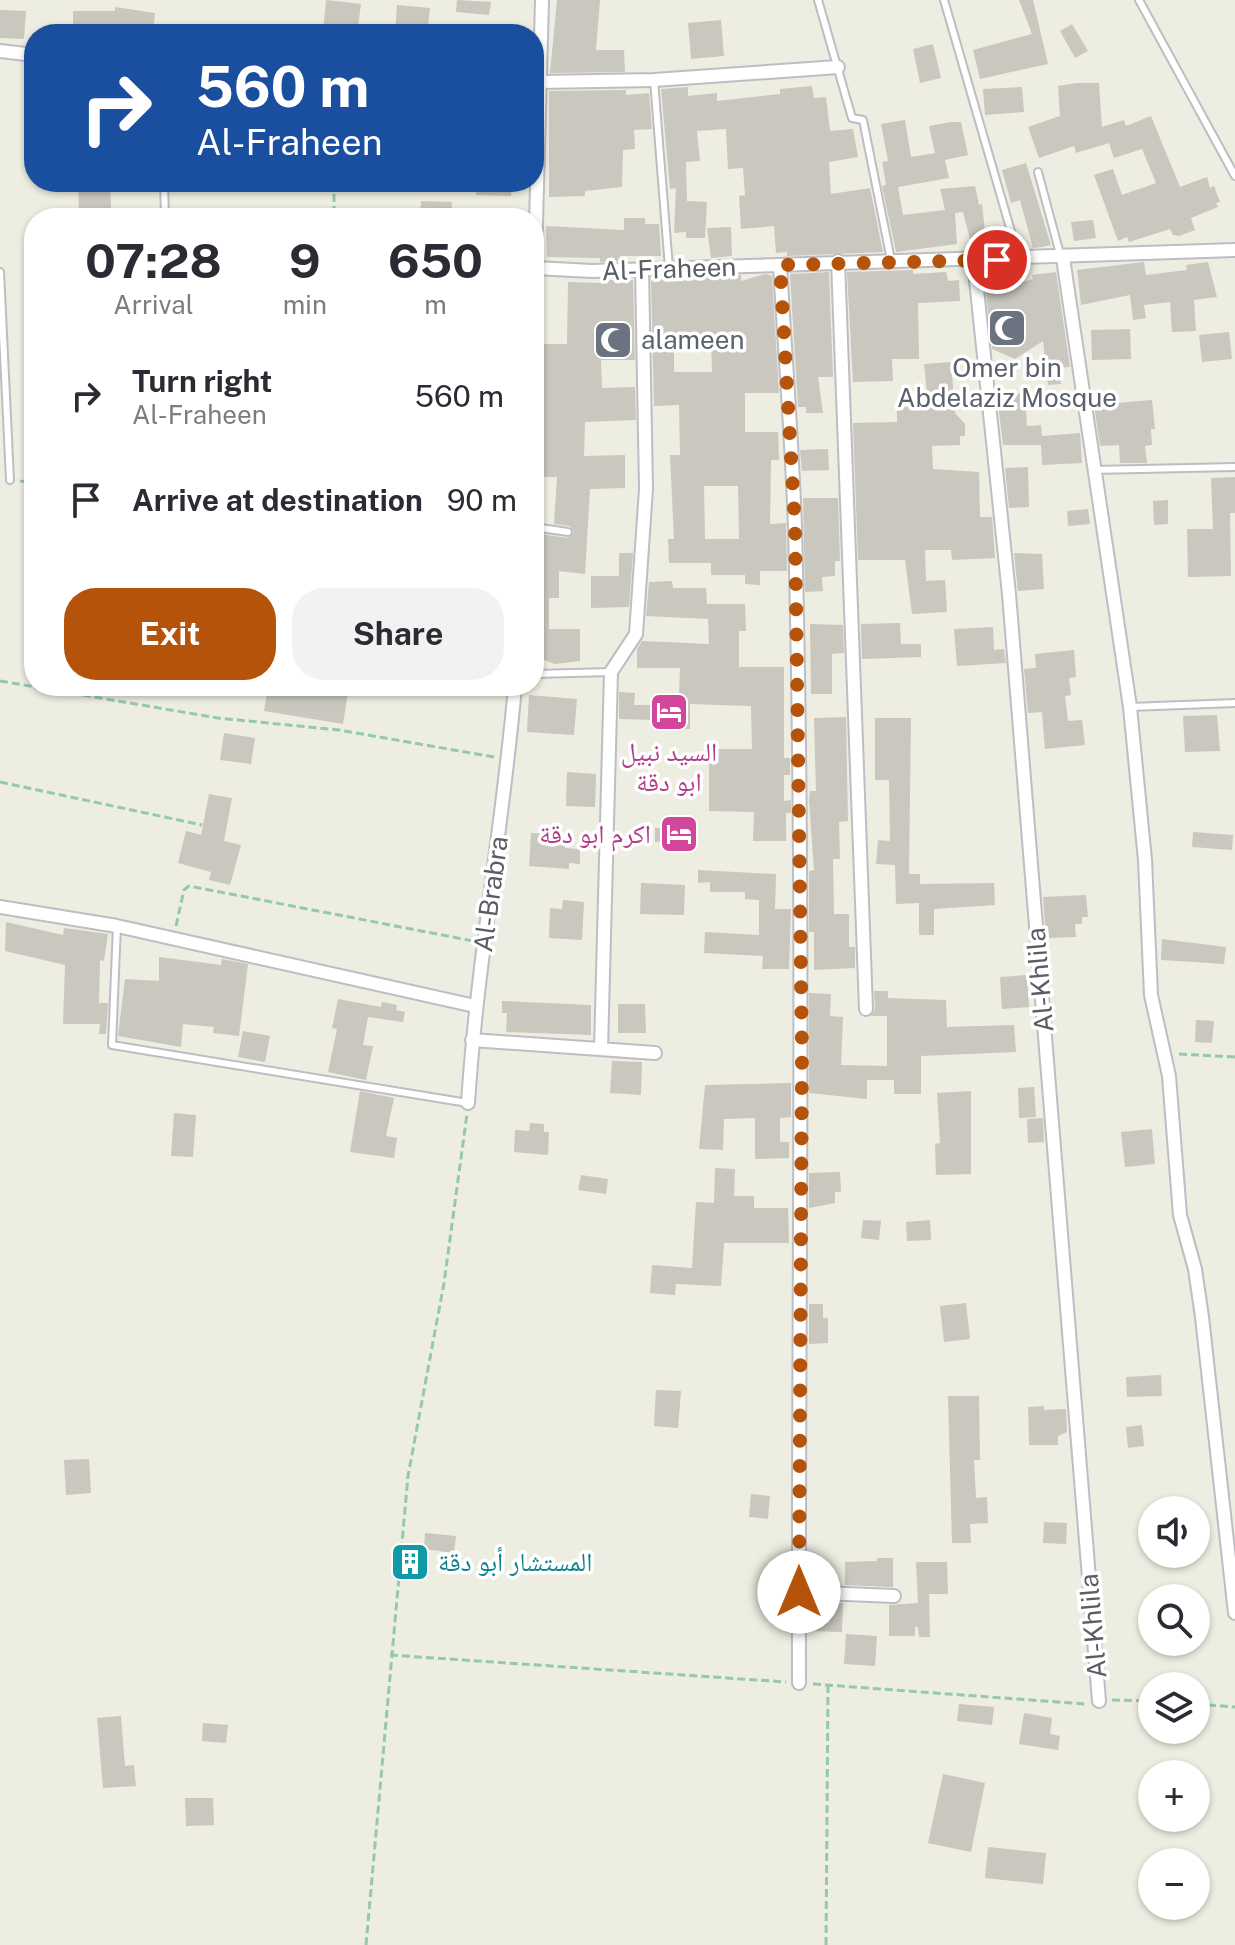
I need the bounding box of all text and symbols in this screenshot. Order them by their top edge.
text: 560 m [196,54,369,120]
icon: right [64,56,168,160]
text: Al-Fraheen [196,121,382,163]
pin [963,226,1031,294]
text: 07:28 [85,232,222,289]
text: 9 [289,232,321,289]
text: 650 [388,232,483,289]
icon: arrive [975,238,1019,282]
street label: Al-Fraheen [601,251,737,286]
text: Arrival [113,289,194,320]
text: min [283,289,327,320]
text: m [424,289,447,320]
mosque icon: Omer bin Abdelaziz Mosque [986,307,1028,349]
mosque icon: alameen [592,319,634,361]
place label: alameen [641,324,744,355]
place label: Omer bin Abdelaziz Mosque [897,352,1117,413]
text: Turn right [132,363,272,399]
icon: right [64,374,108,418]
text: 560 m [415,378,504,414]
text: Al-Fraheen [132,399,267,430]
icon: arrive [64,478,108,522]
text: Arrive at destination [132,482,423,518]
text: 90 m [447,482,517,518]
button: Exit [64,588,276,680]
button: Share [292,588,504,680]
hotel icon: السيد نبيل ابو دقة [648,691,690,733]
place label: السيد نبيل ابو دقة [621,736,717,797]
hotel icon: اكرم ابو دقة [658,813,700,855]
place label: اكرم ابو دقة [539,818,651,852]
street label: Al-Brabra [467,834,514,954]
street label: Al-Khlila [1019,926,1060,1034]
map controls [1138,1496,1210,1920]
button: sound [1138,1496,1210,1568]
building icon: المستشار أبو دقة [389,1541,431,1583]
place label: المستشار أبو دقة [438,1546,592,1577]
position arrow [757,1550,841,1634]
street label: Al-Khlila [1072,1572,1113,1680]
button: search [1138,1584,1210,1656]
button: layers [1138,1672,1210,1744]
button: + [1138,1760,1210,1832]
button: − [1138,1848,1210,1920]

